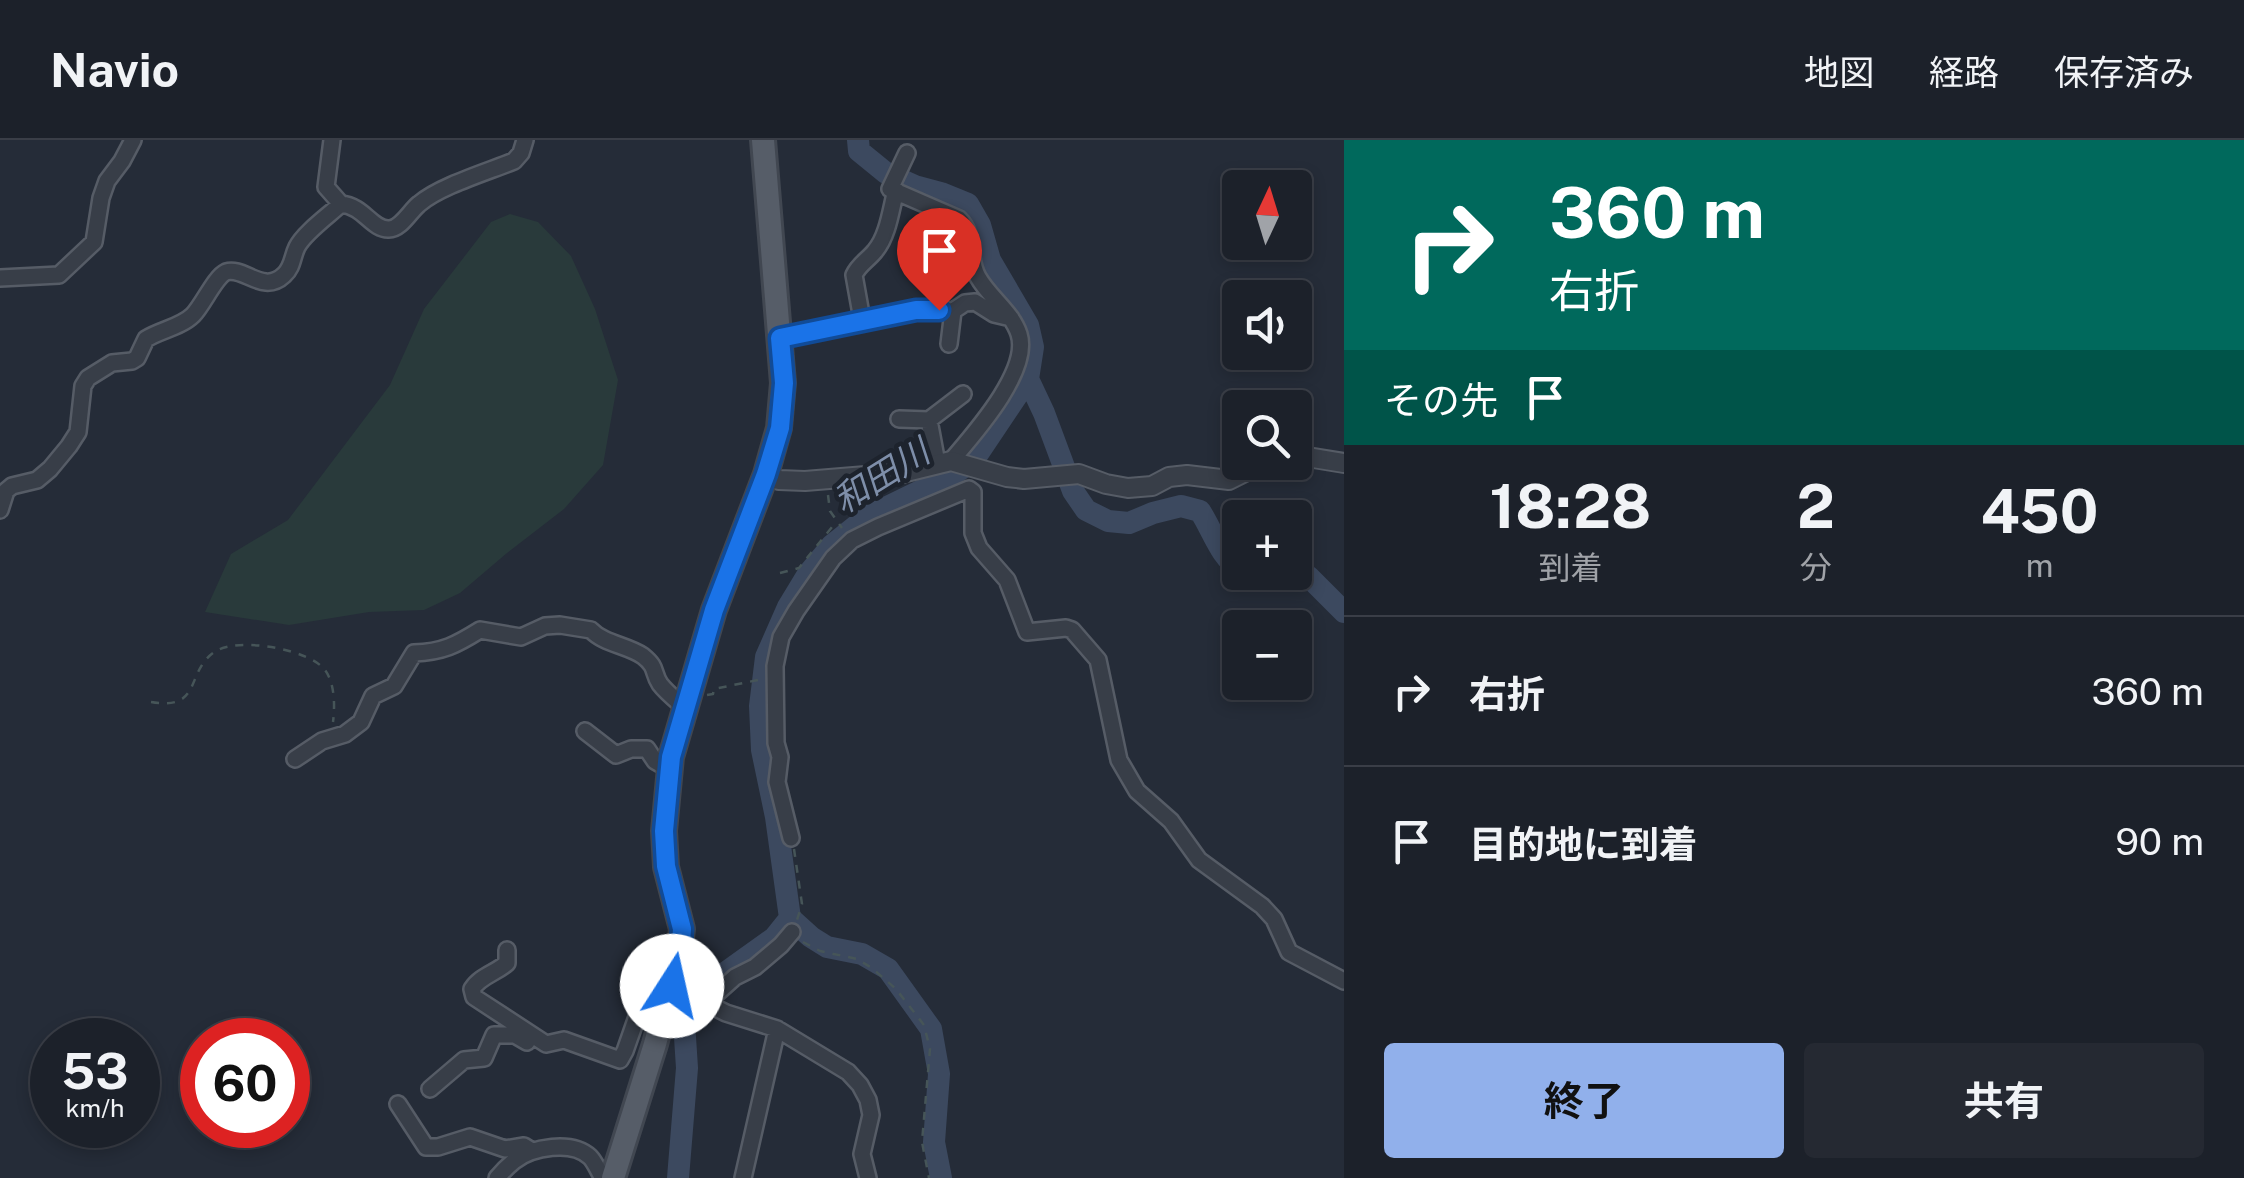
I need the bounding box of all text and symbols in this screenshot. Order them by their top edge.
text: Navio [50,41,179,98]
text: 地図 [1804,52,1874,93]
text: 経路 [1929,52,1999,93]
text: 保存済み [2054,52,2194,93]
north arrow [1222,170,1312,260]
map controls [1222,170,1312,700]
text: 360 m [1549,171,1765,254]
icon: right [1384,180,1514,310]
pin [897,208,982,311]
icon: arrive [912,223,967,278]
text: 右折 [1549,264,1639,317]
button: sound [1222,280,1312,370]
icon: arrive [1518,370,1573,425]
text: その先 [1384,378,1498,423]
button: search [1222,390,1312,480]
water label: 和田川 [826,429,940,521]
text: 18:28 [1490,471,1651,542]
text: 2 [1797,471,1835,542]
text: 450 [1981,476,2098,547]
button: + [1222,500,1312,590]
text: m [2026,547,2053,584]
text: 到着 [1538,549,1602,586]
text: 分 [1800,549,1832,586]
button: − [1222,610,1312,700]
icon: right [1384,664,1439,719]
text: 360 m [2092,669,2204,714]
text: 右折 [1469,672,1545,717]
icon: arrive [1384,814,1439,869]
text: 90 m [2115,819,2204,864]
text: 目的地に到着 [1469,822,1697,867]
position arrow [620,934,724,1038]
speed limit sign: 60 [180,1018,310,1148]
text: 53 [61,1041,129,1100]
button: 終了 [1384,1043,1784,1158]
button: 共有 [1804,1043,2204,1158]
text: km/h [66,1093,124,1123]

